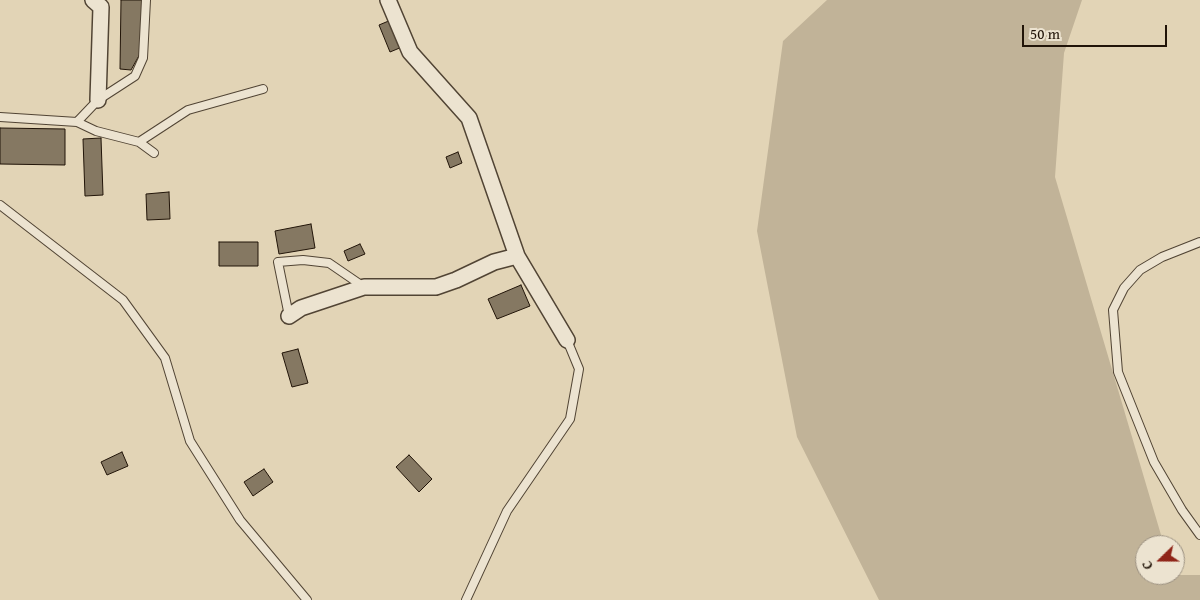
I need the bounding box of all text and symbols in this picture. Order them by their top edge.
scale bar [1025,15,1170,47]
text: 50 m [1030,23,1060,44]
north arrow [1135,535,1185,585]
text: С [1136,558,1158,573]

